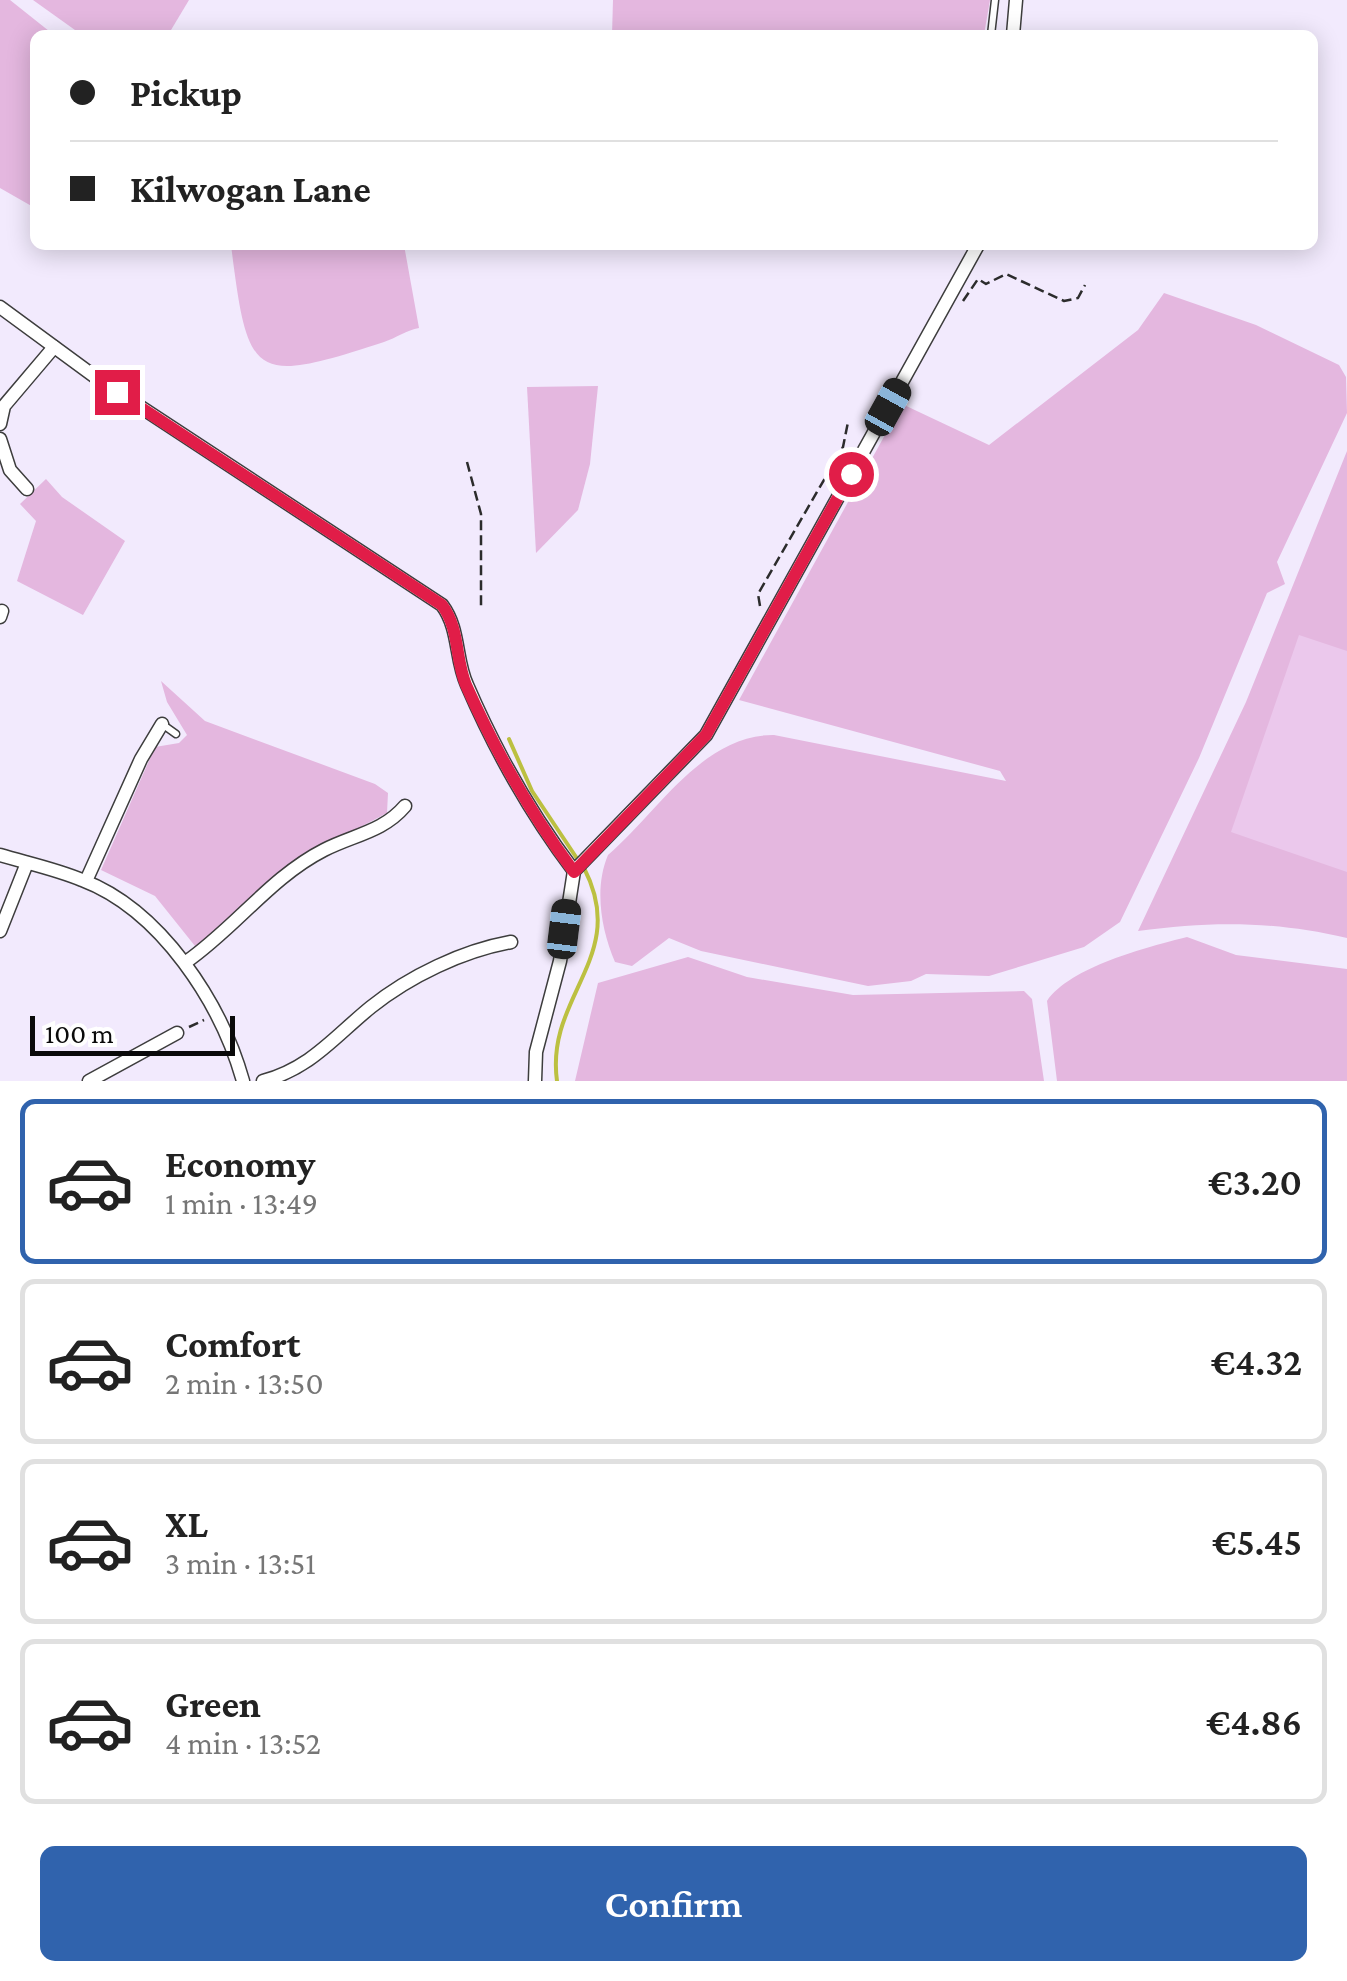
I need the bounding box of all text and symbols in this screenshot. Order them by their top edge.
text: Pickup [130,72,242,114]
text: Kilwogan Lane [130,168,371,210]
route end [95,370,140,415]
car [860,373,916,441]
route start [829,452,874,497]
car [545,897,583,961]
scale bar [30,1011,235,1056]
text: 100 m [45,1018,114,1049]
icon: car [45,1137,135,1227]
text: Economy [165,1143,315,1185]
text: €3.20 [1208,1161,1302,1203]
text: 1 min · 13:49 [165,1185,318,1221]
icon: car [45,1317,135,1407]
text: Comfort [165,1323,301,1365]
text: €4.32 [1211,1341,1302,1383]
text: 2 min · 13:50 [165,1365,324,1401]
icon: car [45,1497,135,1587]
text: XL [165,1503,208,1545]
text: €5.45 [1212,1521,1302,1563]
text: 3 min · 13:51 [165,1545,316,1581]
icon: car [45,1677,135,1767]
text: Green [165,1683,261,1725]
text: €4.86 [1206,1701,1302,1743]
text: 4 min · 13:52 [165,1725,321,1761]
button: Confirm [40,1846,1307,1961]

